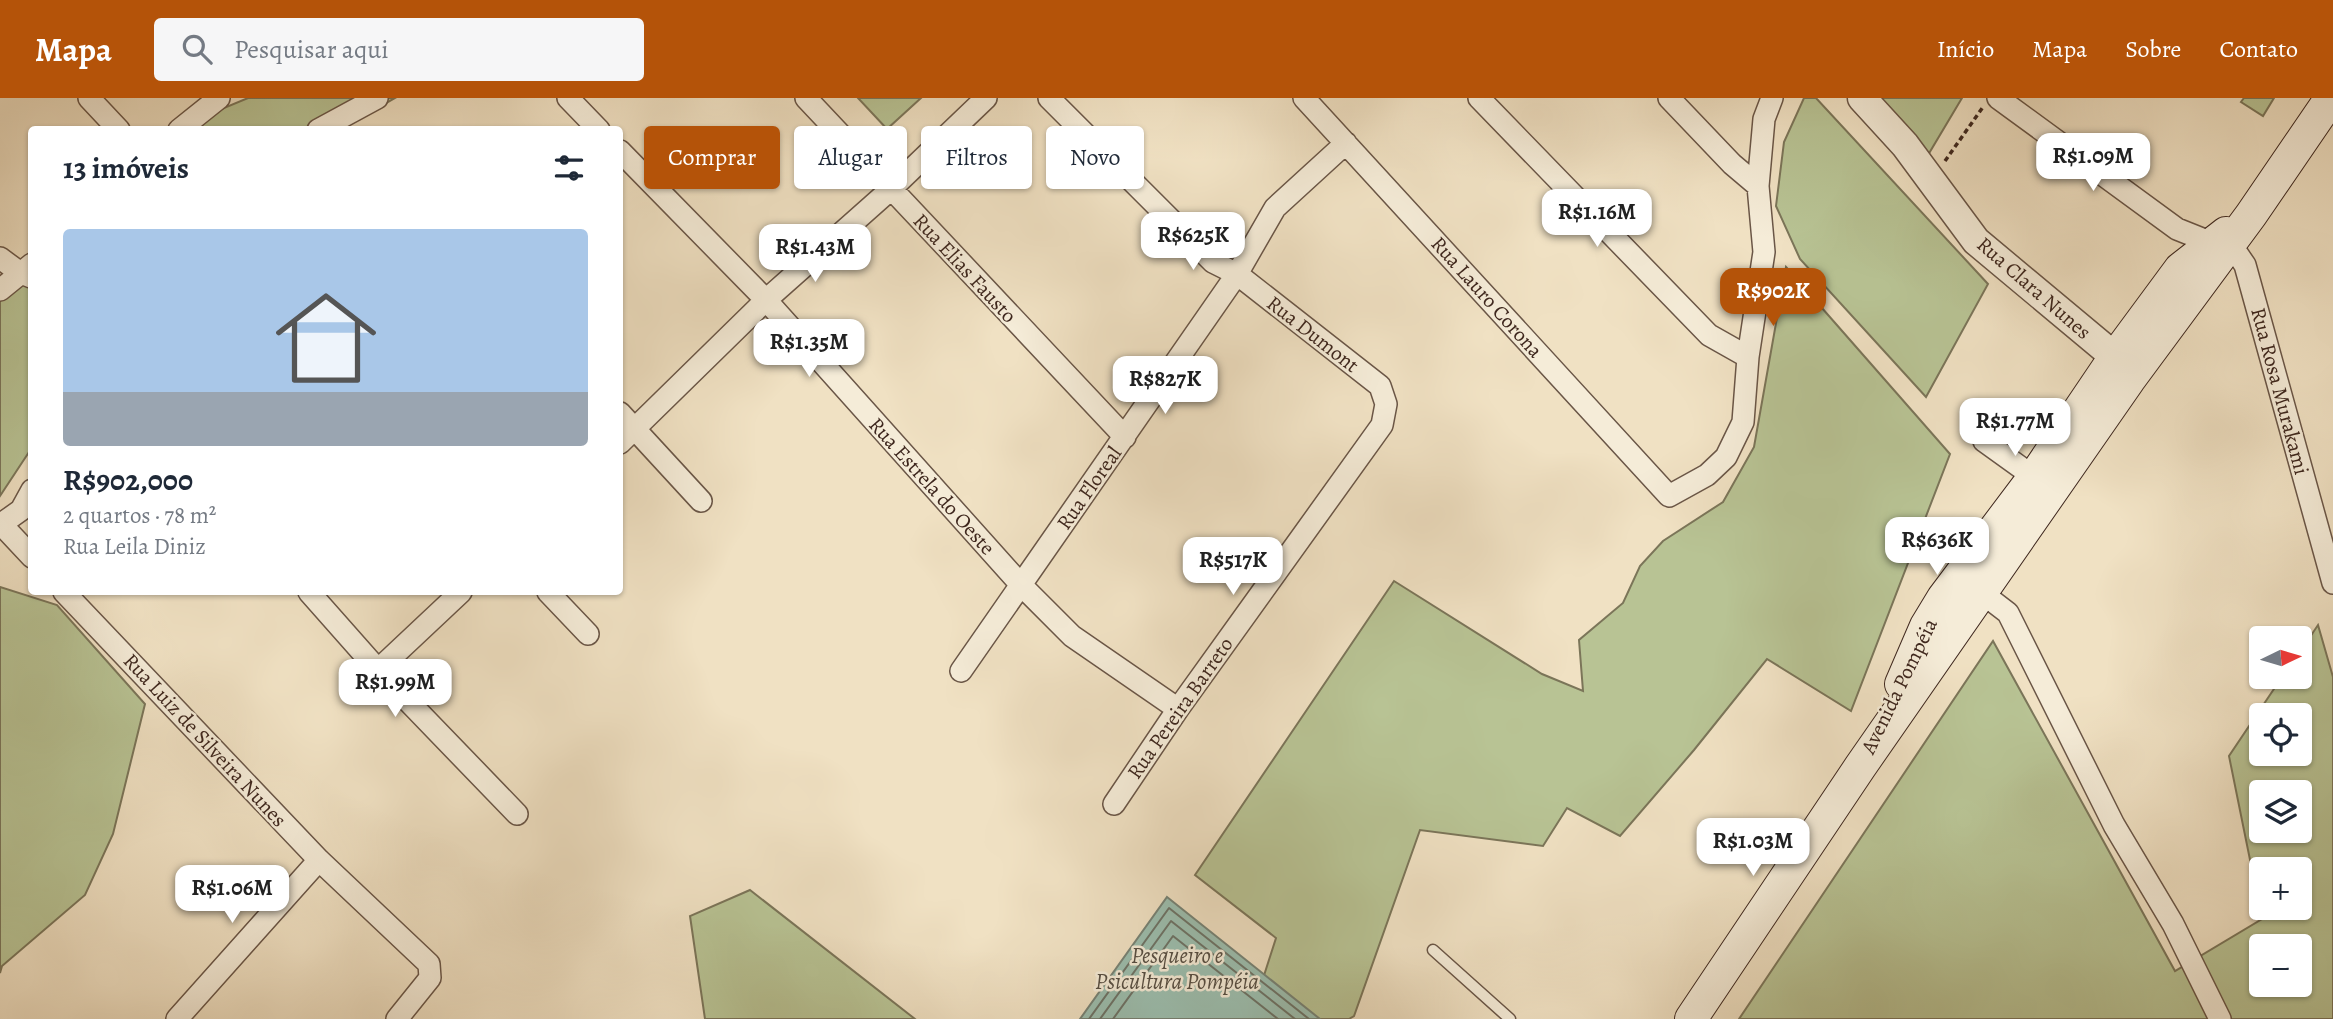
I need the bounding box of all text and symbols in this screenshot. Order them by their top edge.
search box [154,18,644,81]
text: Mapa [35,27,112,72]
icon: search [178,30,216,68]
text: Pesquisar aqui [234,32,389,67]
text: Início [1937,33,1994,65]
text: Mapa [2032,33,2087,65]
text: Sobre [2125,33,2181,65]
text: Contato [2219,33,2298,65]
chip: Comprar [644,126,780,189]
chip: Alugar [794,126,907,189]
chip: Filtros [921,126,1032,189]
chip: Novo [1046,126,1144,189]
pin: R$1.09M [2028,134,2158,193]
text: R$1.09M [2052,140,2134,171]
text: 13 imóveis [63,148,189,188]
icon: filters [550,149,588,187]
pin: R$1.16M [1532,190,1662,249]
text: R$1.16M [1558,196,1636,227]
street label: Rua Elias Fausto [907,207,1023,329]
pin: R$625K [1136,212,1250,272]
text: R$625K [1157,219,1229,250]
pin: R$1.43M [750,225,880,284]
street label: Rua Lauro Corona [1425,230,1549,364]
street label: Rua Clara Nunes [1971,230,2097,346]
text: R$1.43M [775,231,855,262]
pin: R$902K [1716,268,1830,328]
icon: home [263,275,389,401]
text: R$902K [1736,275,1810,306]
street label: Rua Dumont [1261,289,1365,379]
street label: Rua Rosa Murakami [2244,304,2316,478]
pin: R$1.35M [744,320,874,379]
text: R$1.35M [769,326,849,357]
pin: R$827K [1108,356,1222,416]
text: R$827K [1129,363,1201,394]
pin: R$1.77M [1950,398,2080,458]
text: R$1.77M [1975,405,2055,436]
street label: Rua Estrela do Oeste [863,411,1001,561]
street label: Rua Floreal [1050,441,1128,535]
text: R$902,000 [63,460,193,500]
text: 2 quartos · 78 m² [63,500,216,531]
pin: R$636K [1880,518,1994,577]
text: R$636K [1901,524,1973,555]
text: Rua Leila Diniz [63,531,206,562]
pin: R$517K [1176,538,1290,597]
text: R$517K [1199,544,1267,575]
street label: Avenida Pompéia [1854,613,1944,759]
north arrow [2249,626,2312,690]
map controls [2249,626,2312,997]
street label: Rua Pereira Barreto [1120,631,1240,785]
street label: Rua Luiz de Silveira Nunes [117,647,293,833]
pin: R$1.99M [330,660,460,719]
text: R$1.99M [355,666,435,697]
button: locate [2249,703,2312,766]
button: layers [2249,780,2312,843]
pin: R$1.03M [1688,818,1818,878]
text: R$1.03M [1713,825,1793,856]
button: + [2249,857,2312,920]
pin: R$1.06M [167,866,297,925]
text: R$1.06M [191,872,273,903]
button: − [2249,934,2312,997]
water label: Pesqueiro e Psicultura Pompéia [1095,940,1259,997]

